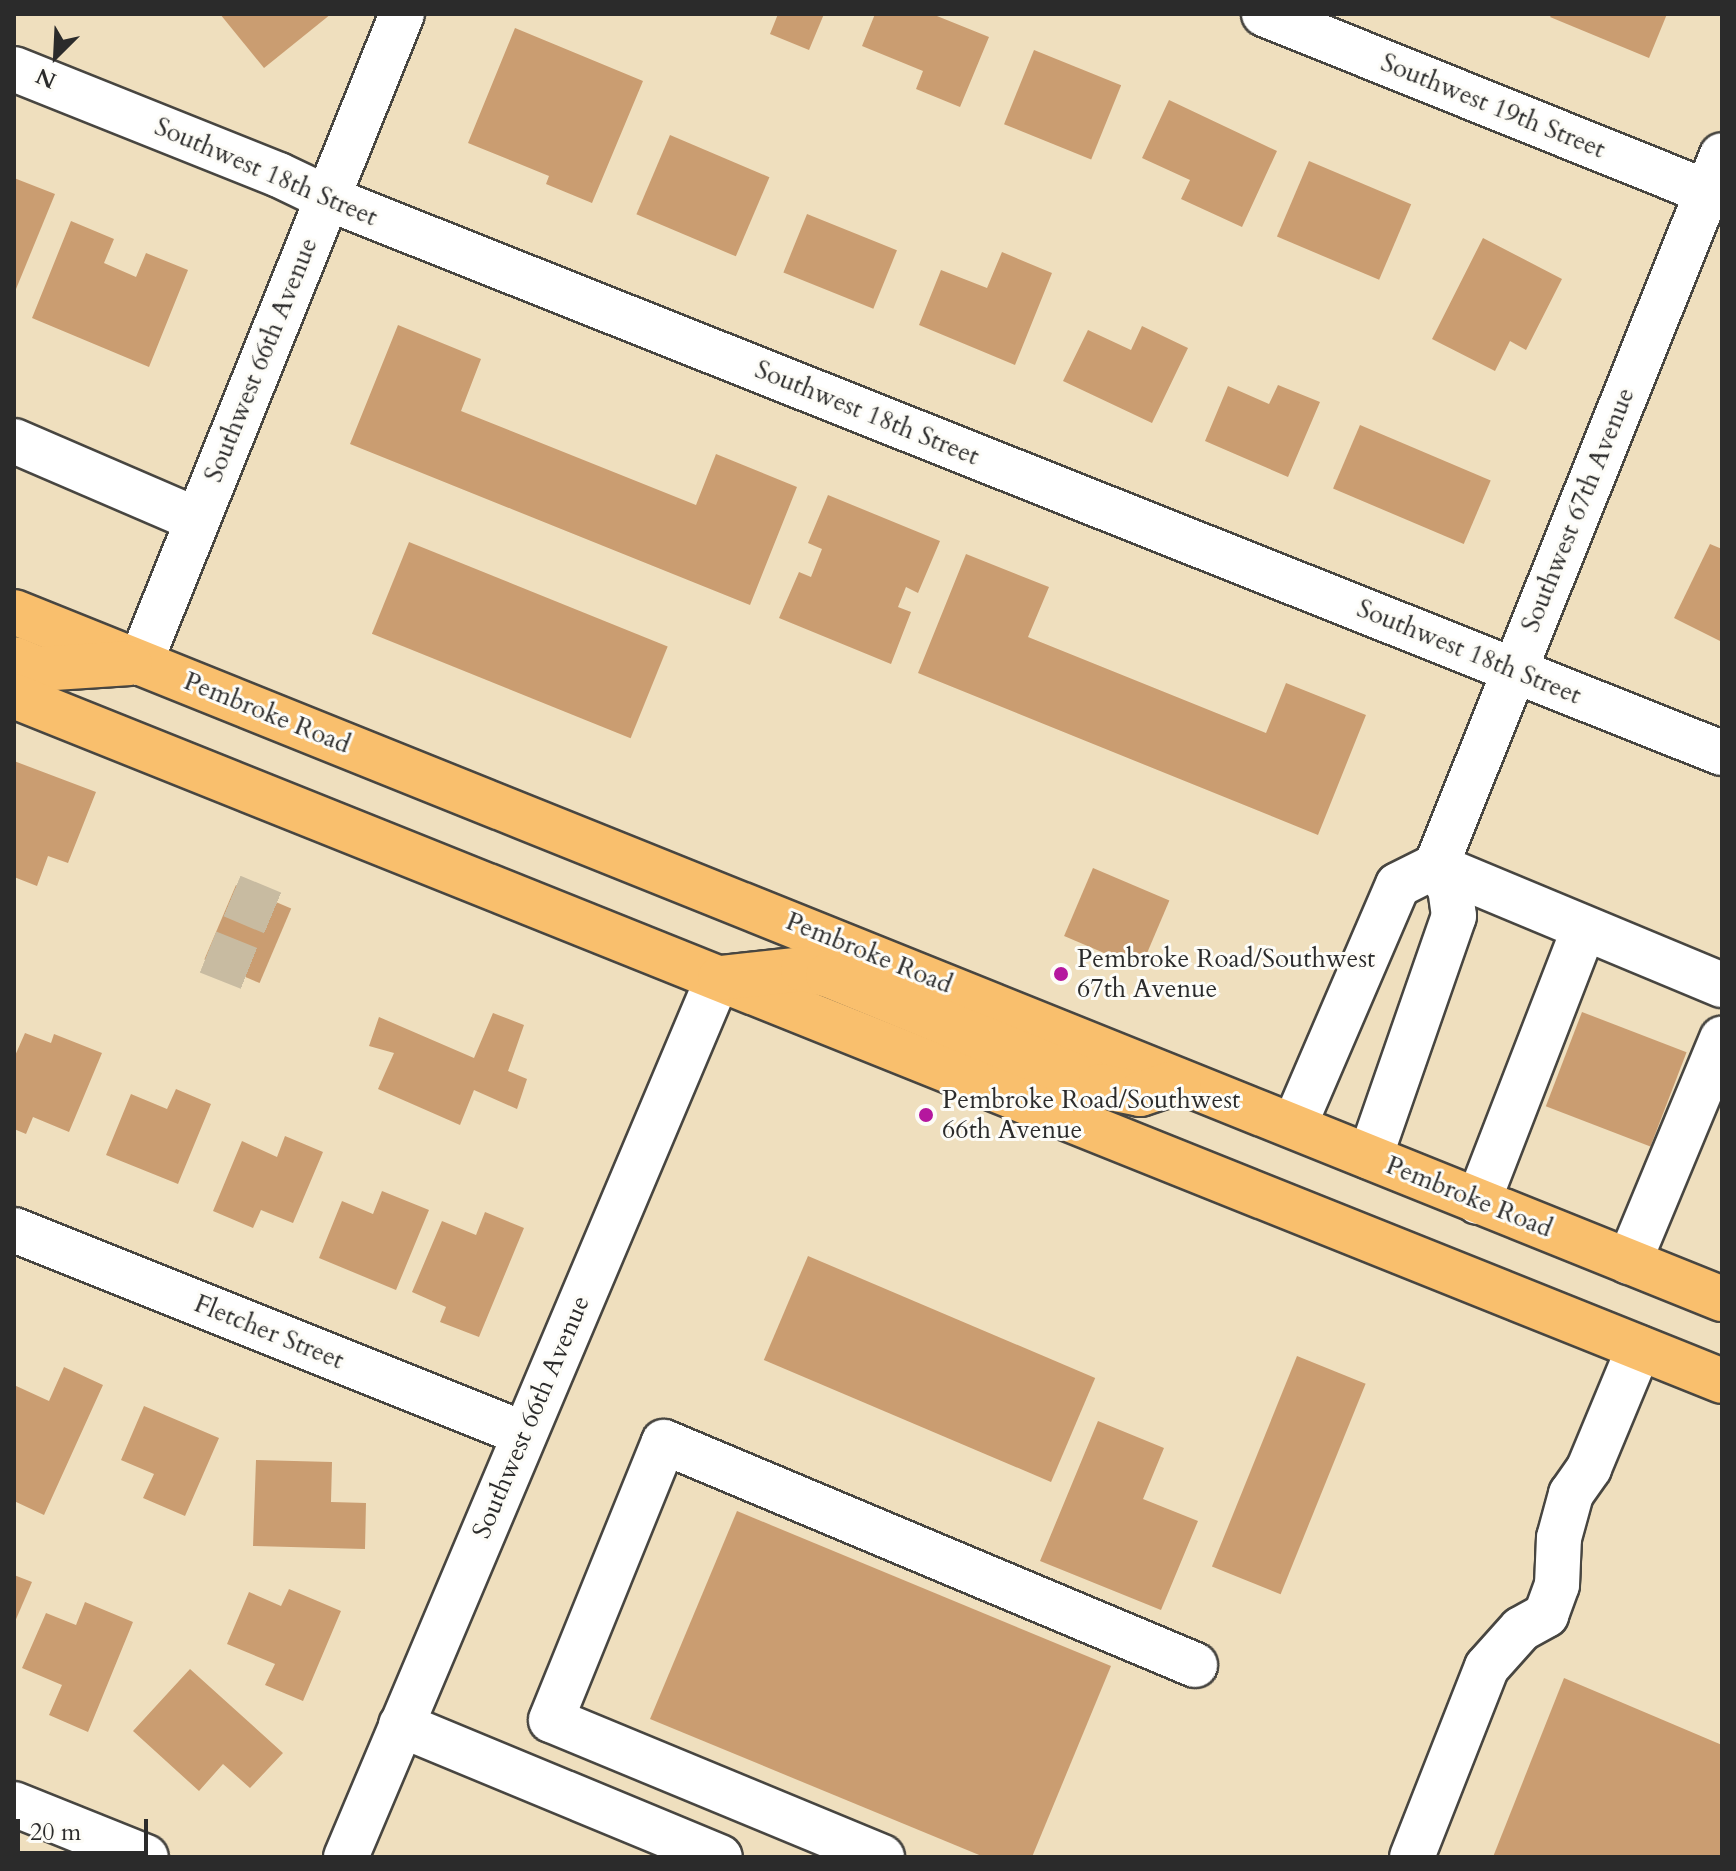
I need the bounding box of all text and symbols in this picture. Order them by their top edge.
north arrow [16,16,96,96]
street label: Southwest 19th Street [1376,47,1610,165]
text: N [31,60,61,96]
street label: Southwest 18th Street [150,111,382,233]
street label: Southwest 66th Avenue [198,233,324,487]
street label: Southwest 18th Street [750,354,984,472]
street label: Southwest 67th Avenue [1515,383,1641,637]
street label: Southwest 18th Street [1352,593,1586,711]
street label: Pembroke Road [179,665,355,761]
street label: Pembroke Road [781,905,957,1001]
place label: Pembroke Road/Southwest 67th Avenue [1077,943,1375,1004]
marker: Pembroke Road/Southwest 67th Avenue [1052,965,1070,983]
place label: Pembroke Road/Southwest 66th Avenue [942,1084,1240,1146]
marker: Pembroke Road/Southwest 66th Avenue [917,1106,935,1124]
street label: Pembroke Road [1381,1149,1557,1245]
street label: Fletcher Street [190,1288,348,1376]
street label: Southwest 66th Avenue [466,1291,596,1543]
scale bar [20,1803,152,1853]
text: 20 m [30,1816,81,1849]

